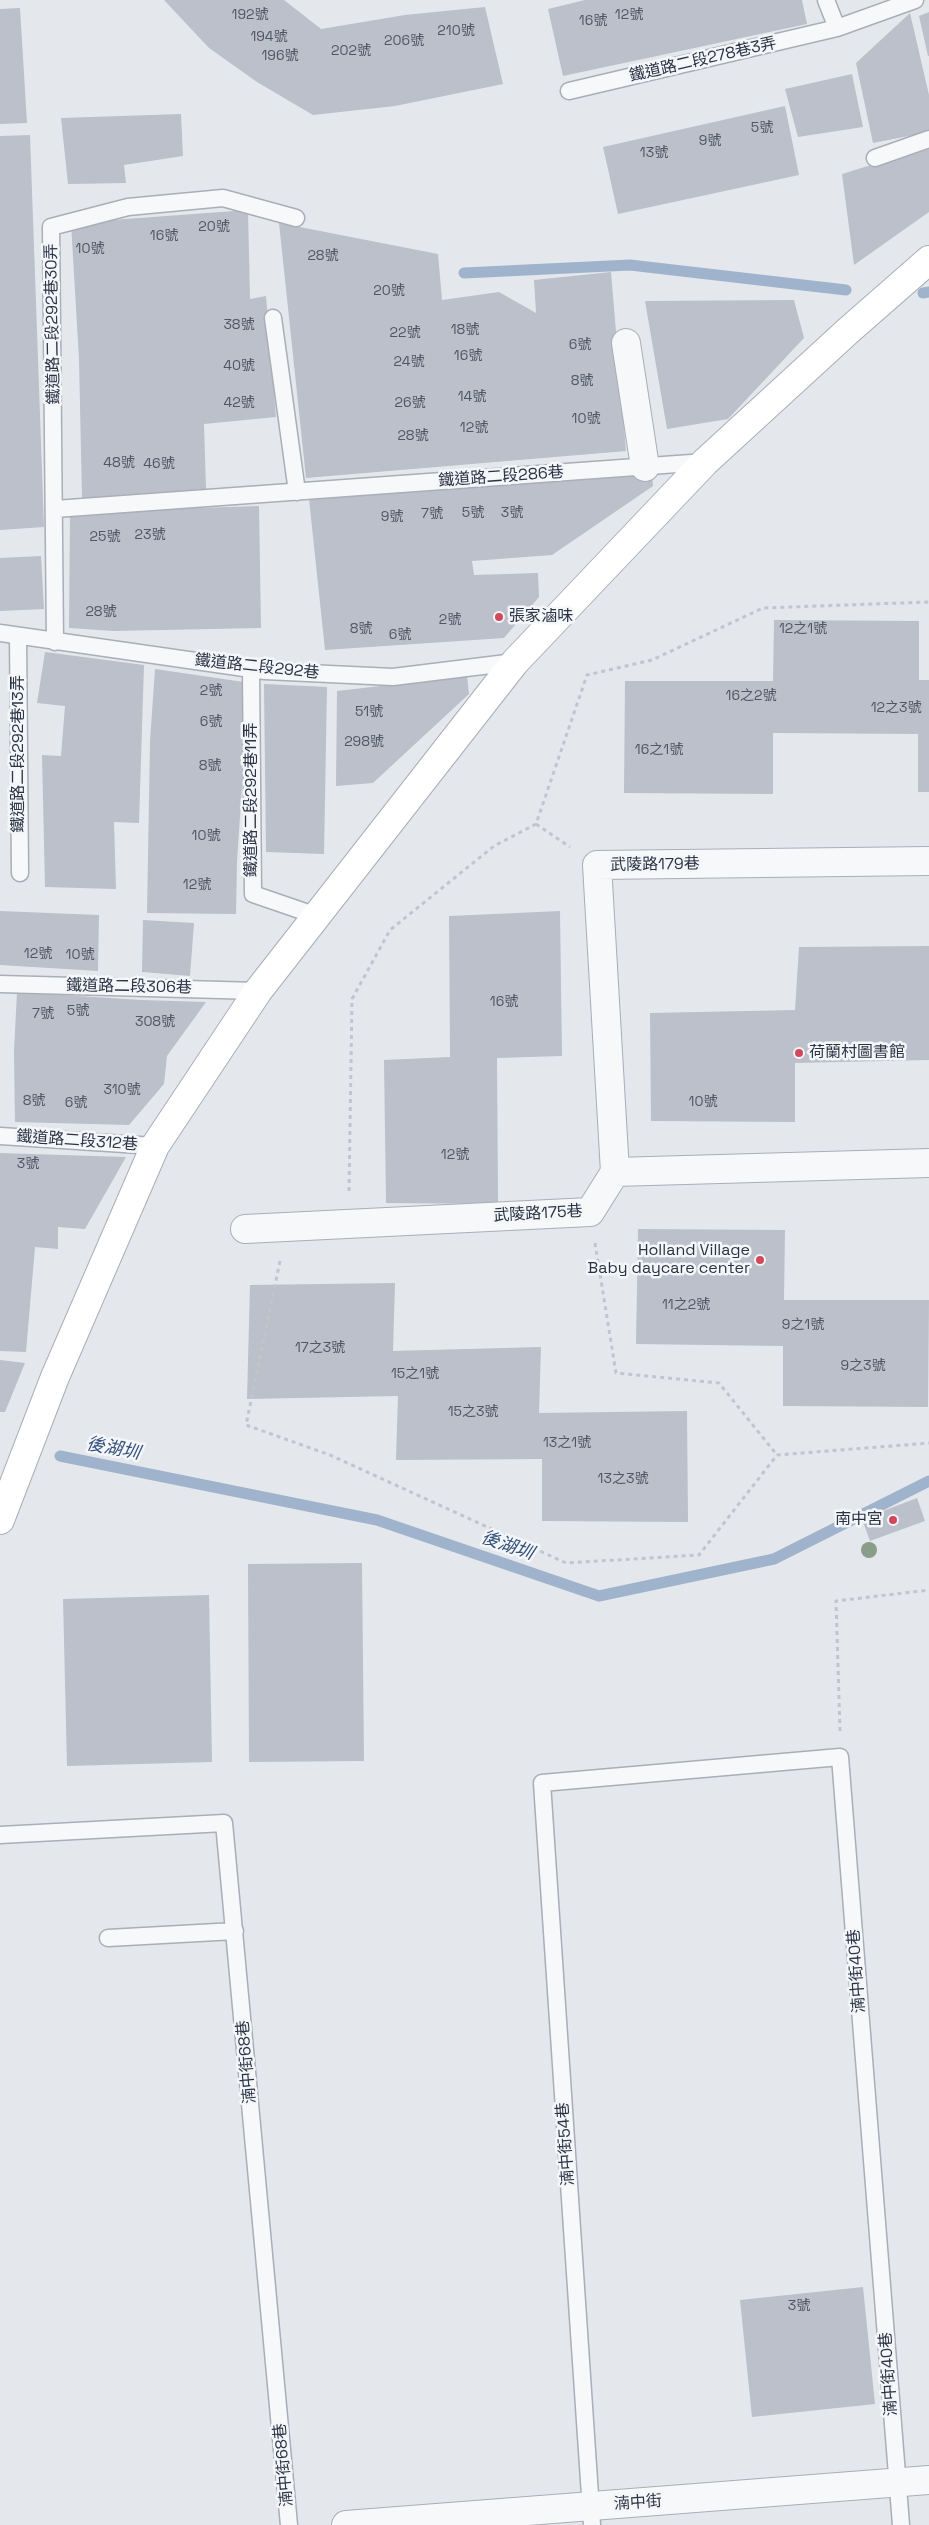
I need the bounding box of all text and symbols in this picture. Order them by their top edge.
house number: 192號 [232,7,268,23]
house number: 12號 [615,7,643,23]
house number: 16號 [579,13,607,29]
house number: 210號 [437,23,475,39]
house number: 194號 [250,29,288,45]
house number: 206號 [384,33,424,49]
street label: 鐵道路二段278巷3弄 [628,34,778,86]
house number: 202號 [331,43,371,59]
house number: 196號 [262,48,298,64]
house number: 5號 [751,120,773,136]
house number: 9號 [699,133,721,149]
house number: 13號 [640,145,668,161]
house number: 20號 [198,219,230,235]
house number: 16號 [150,228,178,244]
house number: 10號 [76,241,104,257]
street label: 鐵道路二段292巷30弄 [42,243,64,405]
house number: 28號 [307,248,339,264]
house number: 20號 [373,283,405,299]
house number: 38號 [223,317,255,333]
house number: 18號 [451,322,479,338]
house number: 22號 [390,325,420,341]
house number: 6號 [569,337,591,353]
house number: 16號 [454,348,482,364]
house number: 24號 [394,354,424,370]
house number: 40號 [223,358,255,374]
house number: 8號 [571,373,593,389]
house number: 14號 [458,389,486,405]
house number: 42號 [223,395,255,411]
house number: 26號 [394,395,426,411]
house number: 10號 [572,411,600,427]
house number: 12號 [460,420,488,436]
house number: 28號 [397,428,429,444]
house number: 48號 [103,455,135,471]
house number: 46號 [143,456,175,472]
street label: 鐵道路二段286巷 [438,463,564,491]
house number: 5號 [462,505,484,521]
house number: 3號 [501,505,523,521]
house number: 7號 [421,506,443,522]
house number: 9號 [381,509,403,525]
house number: 23號 [135,527,165,543]
house number: 25號 [90,529,120,545]
house number: 28號 [85,604,117,620]
place label: 張家滷味 [509,607,573,627]
marker: 張家滷味 [493,611,505,623]
house number: 2號 [439,612,461,628]
house number: 8號 [350,621,372,637]
house number: 12之1號 [779,621,827,637]
house number: 6號 [389,627,411,643]
street label: 鐵道路二段292巷 [194,651,320,683]
street label: 鐵道路二段292巷13弄 [9,675,29,833]
house number: 2號 [200,683,222,699]
house number: 16之2號 [726,688,776,704]
house number: 12之3號 [871,700,921,716]
house number: 51號 [355,704,383,720]
house number: 6號 [200,714,222,730]
street label: 鐵道路二段292巷11弄 [242,723,262,877]
house number: 298號 [344,734,384,750]
house number: 16之1號 [635,742,683,758]
house number: 8號 [199,758,221,774]
house number: 10號 [192,828,220,844]
street label: 武陵路179巷 [610,855,700,875]
house number: 12號 [183,877,211,893]
house number: 12號 [24,946,52,962]
house number: 10號 [66,947,94,963]
street label: 鐵道路二段306巷 [66,976,192,998]
house number: 16號 [490,994,518,1010]
house number: 5號 [67,1003,89,1019]
house number: 7號 [32,1006,54,1022]
house number: 308號 [135,1014,175,1030]
place label: 荷蘭村圖書館 [809,1043,905,1063]
marker: 荷蘭村圖書館 [793,1047,805,1059]
house number: 310號 [103,1082,141,1098]
house number: 8號 [23,1093,45,1109]
house number: 10號 [689,1094,717,1110]
house number: 6號 [65,1095,87,1111]
street label: 鐵道路二段312巷 [16,1127,138,1155]
house number: 12號 [441,1147,469,1163]
house number: 3號 [17,1156,39,1172]
street label: 武陵路175巷 [493,1202,583,1226]
place label: Holland Village Baby daycare center [588,1241,750,1279]
marker: Holland Village Baby daycare center [754,1254,766,1266]
house number: 11之2號 [662,1297,710,1313]
house number: 9之1號 [782,1317,824,1333]
house number: 17之3號 [295,1340,345,1356]
house number: 9之3號 [840,1358,886,1374]
house number: 15之1號 [391,1366,439,1382]
house number: 15之3號 [448,1404,498,1420]
water label: 後湖圳 [84,1433,142,1465]
house number: 13之1號 [543,1435,591,1451]
house number: 13之3號 [598,1471,648,1487]
place label: 南中宮 [835,1510,883,1530]
marker: 南中宮 [887,1514,899,1526]
water label: 後湖圳 [478,1527,536,1565]
street label: 湳中街40巷 [844,1928,870,2014]
street label: 湳中街68巷 [234,2019,260,2105]
street label: 湳中街54巷 [554,2102,578,2186]
house number: 3號 [788,2298,810,2314]
street label: 湳中街40巷 [876,2331,902,2417]
street label: 湳中街68巷 [271,2422,297,2508]
street label: 湳中街 [613,2492,663,2514]

